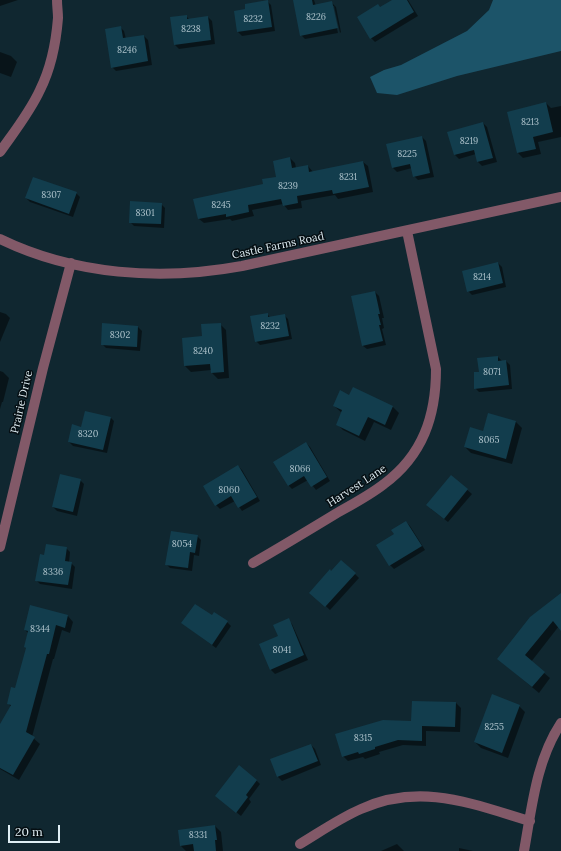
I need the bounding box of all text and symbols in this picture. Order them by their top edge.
house number: 8226 [306,12,326,22]
house number: 8232 [243,14,263,24]
house number: 8238 [181,24,201,34]
house number: 8246 [117,45,137,55]
house number: 8213 [521,117,539,127]
house number: 8219 [460,136,478,146]
house number: 8225 [397,149,417,159]
house number: 8231 [339,172,357,182]
house number: 8239 [278,181,298,191]
house number: 8307 [41,190,61,200]
house number: 8245 [211,200,231,210]
house number: 8301 [136,208,154,218]
street label: Castle Farms Road [231,230,325,262]
house number: 8214 [473,272,491,282]
house number: 8232 [260,321,280,331]
house number: 8302 [110,330,130,340]
house number: 8240 [193,346,213,356]
house number: 8071 [483,367,501,377]
street label: Prairie Drive [8,369,36,435]
house number: 8320 [78,429,98,439]
house number: 8065 [479,435,499,445]
street label: Harvest Lane [325,462,389,510]
house number: 8066 [289,464,311,474]
house number: 8060 [218,485,240,495]
house number: 8054 [172,539,192,549]
house number: 8336 [43,567,63,577]
house number: 8344 [30,624,50,634]
house number: 8041 [273,645,291,655]
house number: 8255 [484,722,504,732]
house number: 8315 [354,733,372,743]
scale bar [10,817,62,843]
text: 20 m [15,824,43,839]
house number: 8331 [189,830,207,840]

